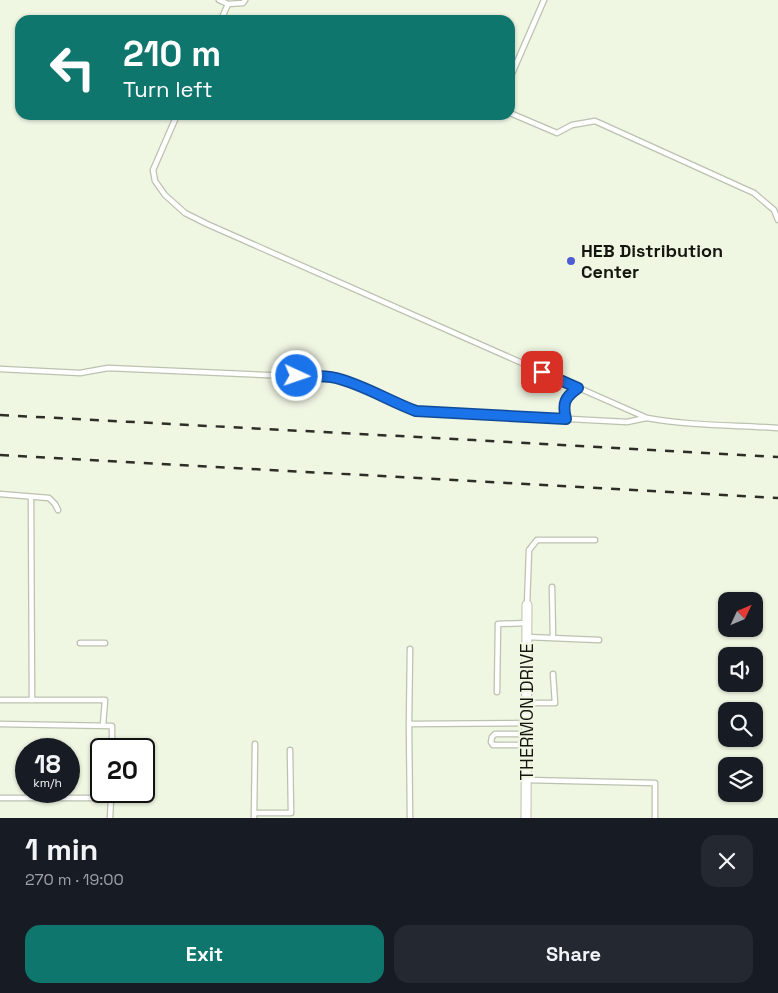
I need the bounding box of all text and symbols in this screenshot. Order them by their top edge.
text: 210 m [123,32,221,76]
icon: left [40,35,105,100]
text: Turn left [123,75,213,103]
place label: HEB Distribution Center [581,239,723,283]
marker: HEB Distribution Center [565,255,577,267]
position arrow [270,349,322,401]
pin [521,351,563,393]
icon: arrive [528,358,556,386]
north arrow [718,592,762,638]
map controls [718,592,763,802]
street label: THERMON DRIVE [515,643,538,781]
button: sound [718,647,763,692]
button: search [718,702,763,747]
speed limit sign: 20 [90,738,155,803]
text: 18 [34,748,61,780]
button: layers [718,757,763,802]
text: km/h [33,775,62,791]
text: 1 min [25,830,98,869]
button: close [701,835,753,887]
text: 270 m · 19:00 [25,869,124,890]
button: Exit [25,925,384,983]
button: Share [394,925,753,983]

